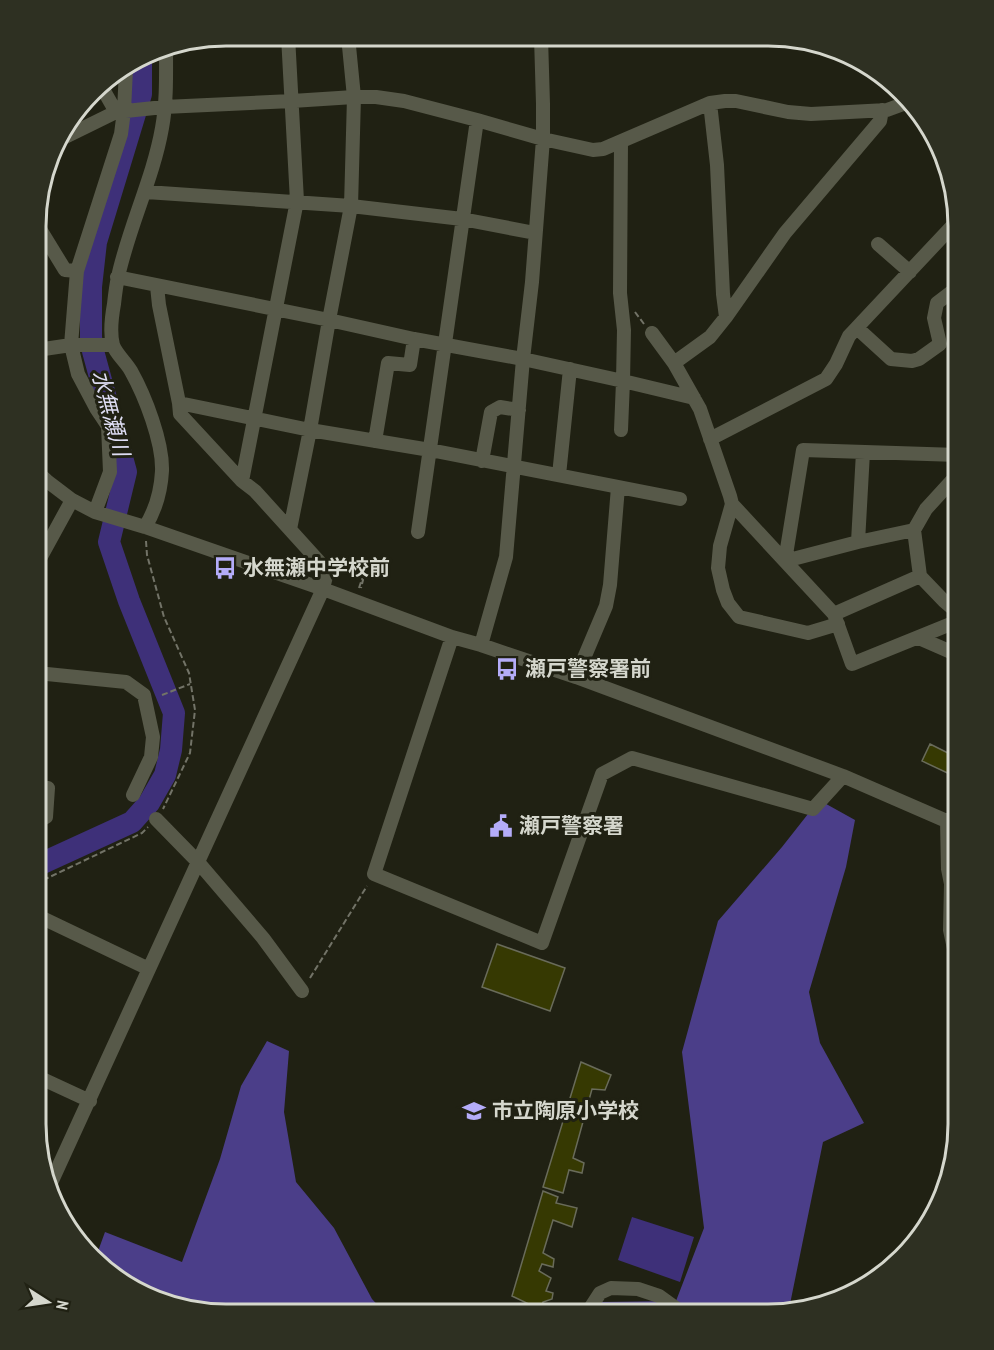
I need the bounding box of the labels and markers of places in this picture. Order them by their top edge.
place label: 水無瀬中学校前 [243,554,390,581]
bus stop icon: 水無瀬中学校前 [212,555,238,581]
place label: 瀬戸警察署前 [525,655,651,682]
bus stop icon: 瀬戸警察署前 [494,656,520,682]
place label: 瀬戸警察署 [519,812,624,839]
public building icon: 瀬戸警察署 [488,813,514,839]
place label: 市立陶原小学校 [492,1097,639,1124]
school or university icon: 市立陶原小学校 [461,1098,487,1124]

